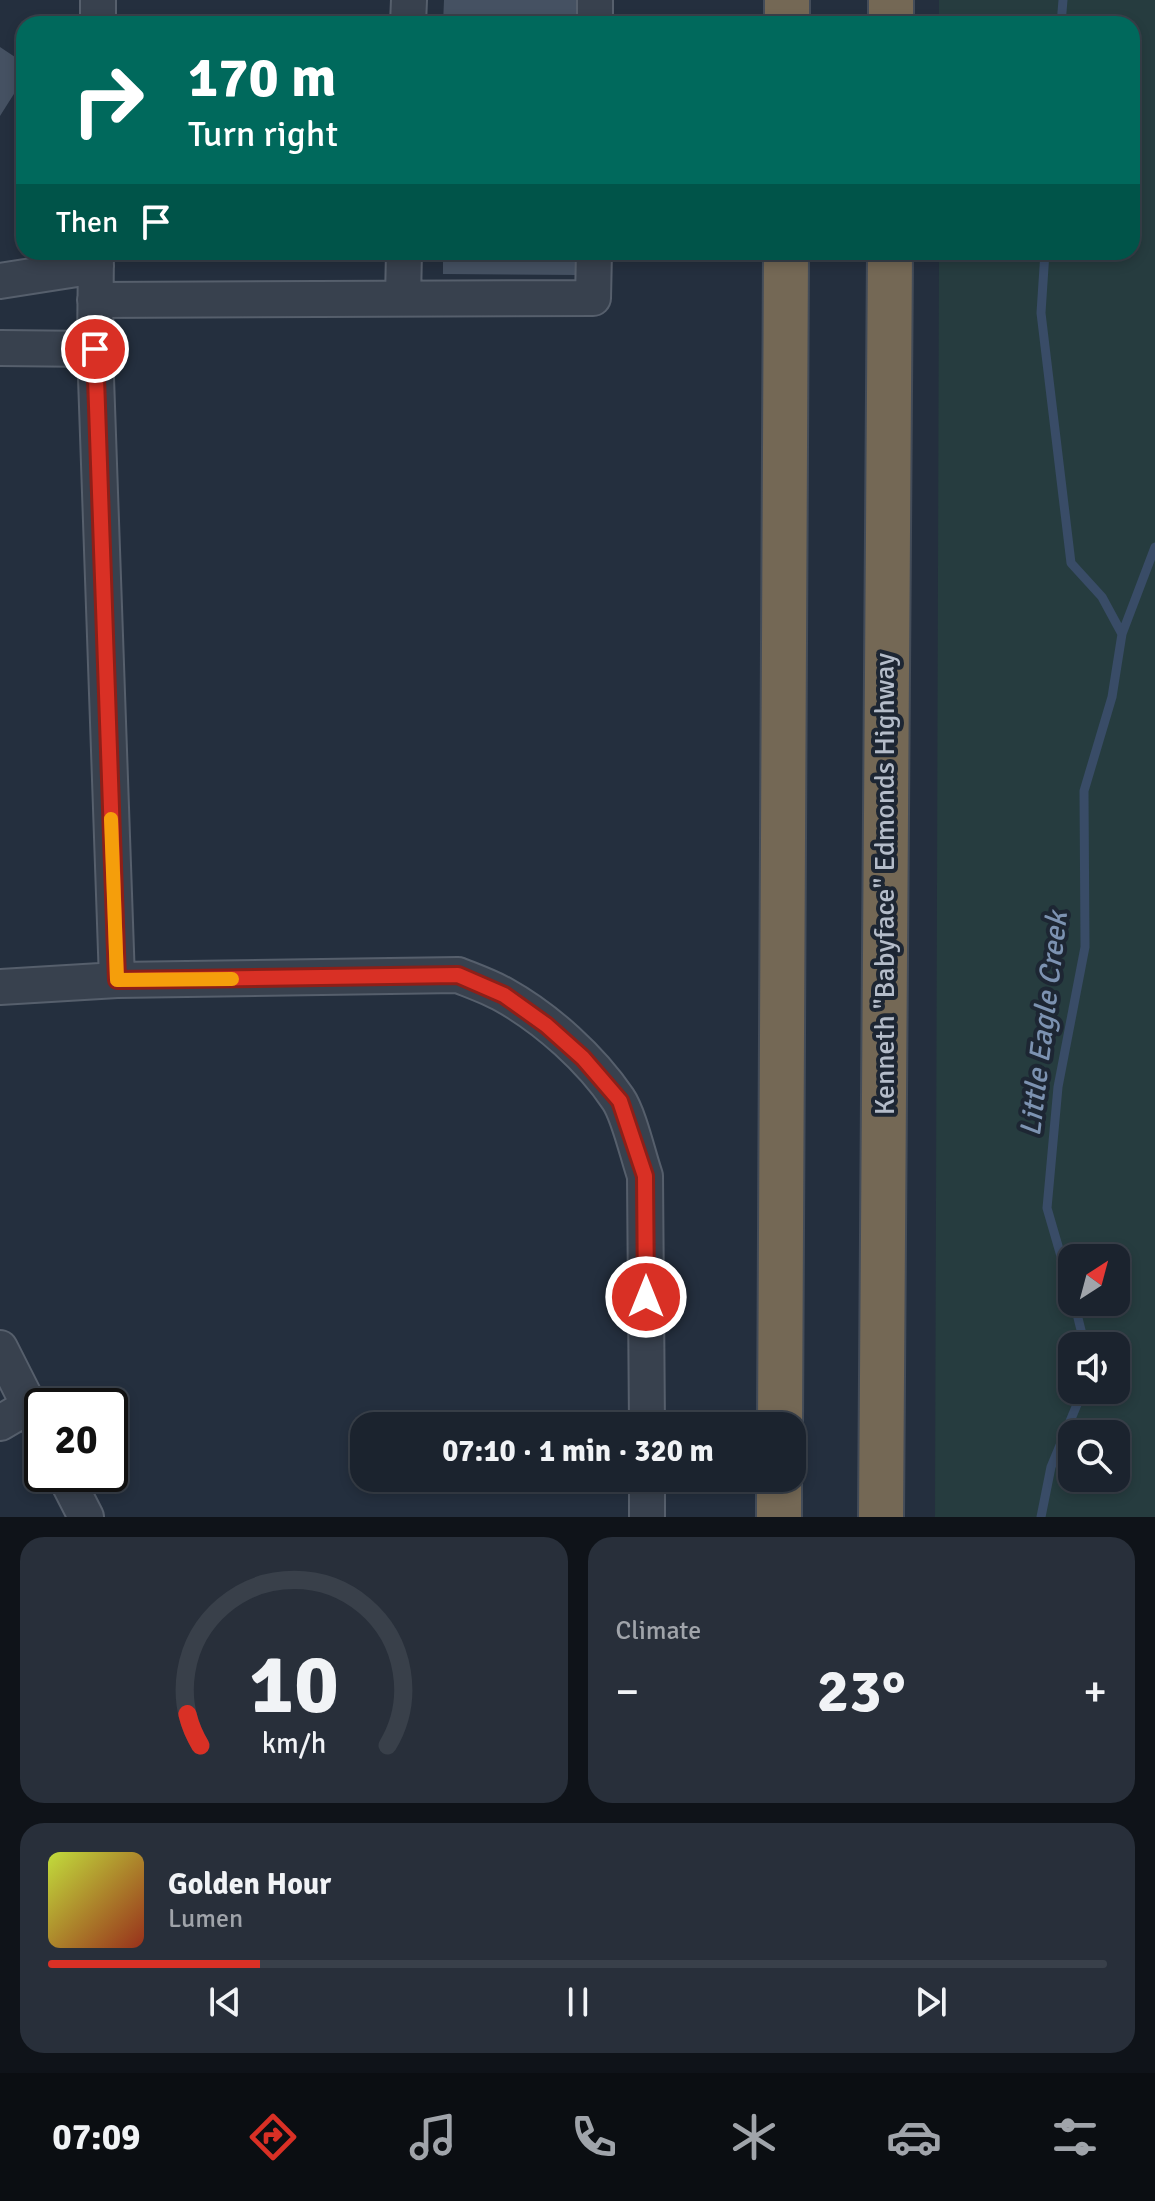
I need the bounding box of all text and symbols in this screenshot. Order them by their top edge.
text: 170 m [188,43,336,112]
icon: right [56,48,160,152]
text: Turn right [188,112,338,157]
icon: arrive [134,200,178,244]
text: Then [56,204,118,241]
pin [61,315,129,383]
icon: arrive [73,327,117,371]
street label: Kenneth "Babyface" Edmonds Highway [868,653,902,1115]
water label: Little Eagle Creek [1012,907,1076,1138]
north arrow [1058,1244,1130,1316]
map controls [1058,1244,1130,1492]
position arrow [604,1255,688,1339]
button: sound [1058,1332,1130,1404]
speed limit sign: 20 [24,1388,128,1492]
button: search [1058,1420,1130,1492]
text: 07:10 · 1 min · 320 m [442,1433,714,1470]
text: Climate [616,1615,701,1647]
text: 10 [249,1634,339,1736]
text: 23° [817,1655,906,1729]
text: − [616,1665,639,1719]
text: + [1083,1665,1107,1719]
text: km/h [261,1726,326,1761]
text: Golden Hour [168,1866,331,1903]
text: Lumen [168,1903,243,1935]
icon: previous [203,1980,247,2024]
icon: pause [556,1980,600,2024]
icon: next [909,1980,953,2024]
icon: directions [245,2109,301,2165]
icon: music [405,2109,461,2165]
icon: phone [566,2109,622,2165]
icon: climate [726,2109,782,2165]
icon: car [886,2109,942,2165]
icon: filters [1047,2109,1103,2165]
text: 07:09 [52,2115,141,2160]

